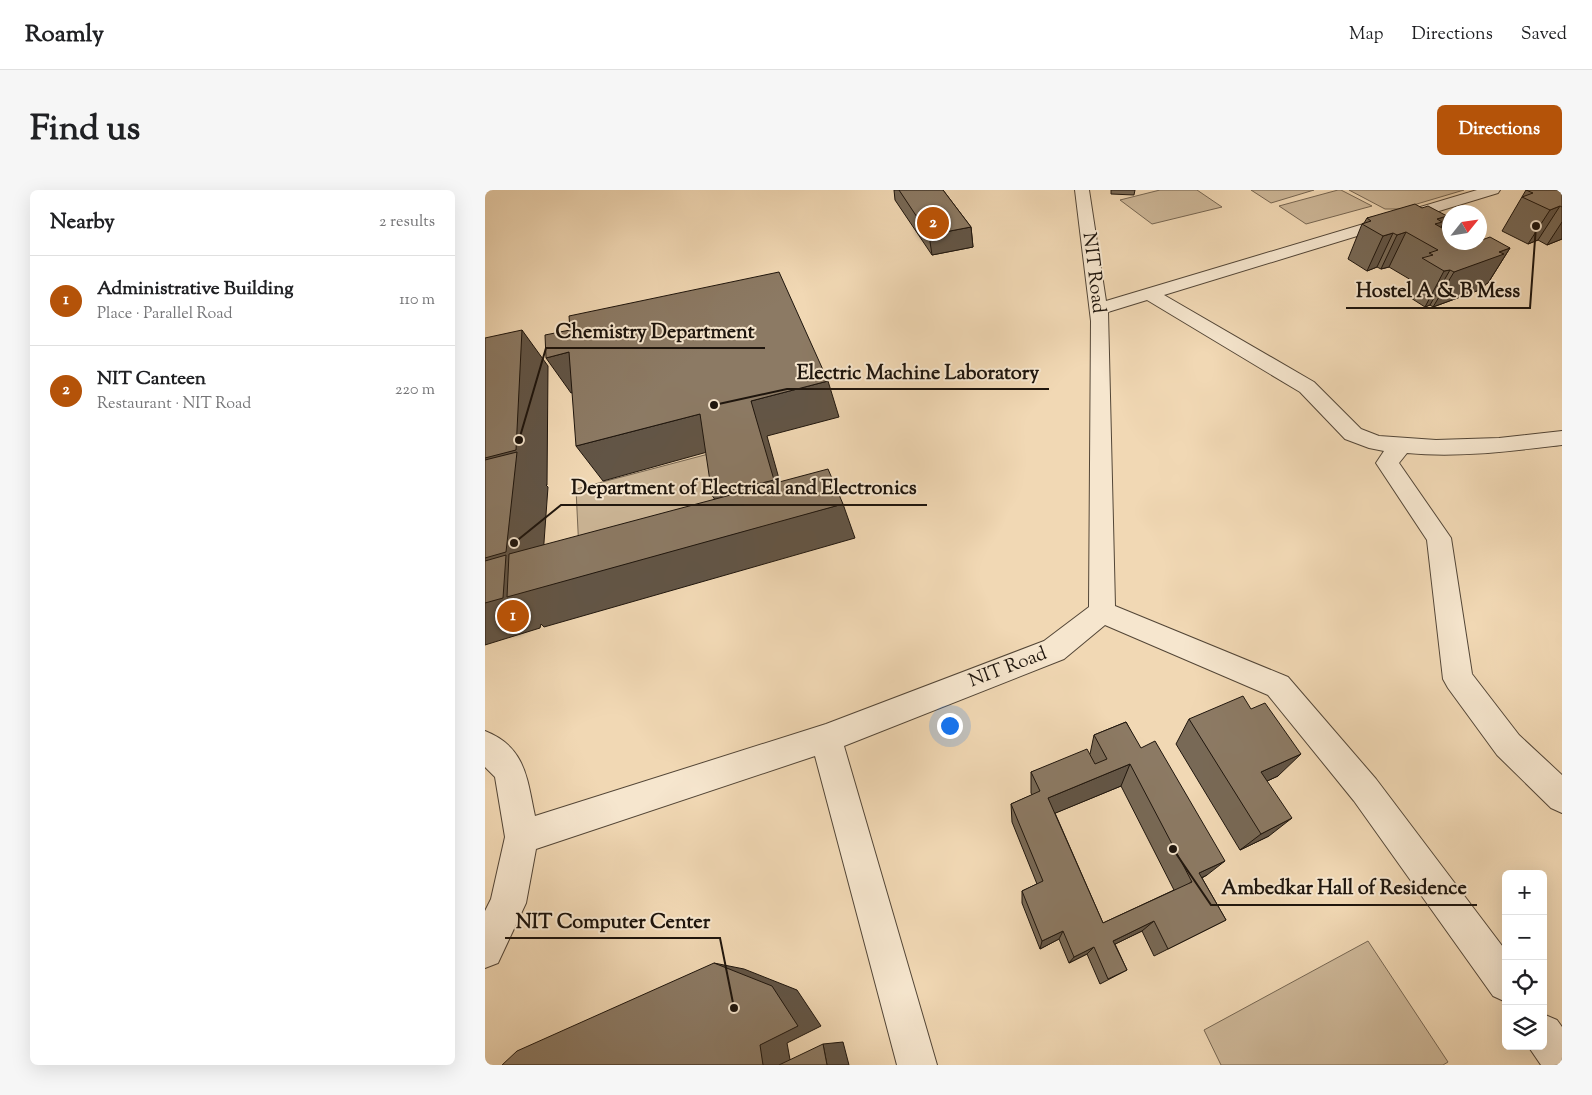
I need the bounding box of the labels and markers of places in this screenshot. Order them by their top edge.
pin: 2 [917,204,949,242]
callout: Hostel A & B Mess [1346,273,1530,308]
callout: Chemistry Department [546,313,765,348]
callout: Electric Machine Laboratory [787,354,1049,389]
callout: Department of Electrical and Electronics [561,470,927,505]
pin: 1 [497,597,529,635]
callout: Ambedkar Hall of Residence [1211,870,1477,905]
callout: NIT Computer Center [505,903,720,938]

